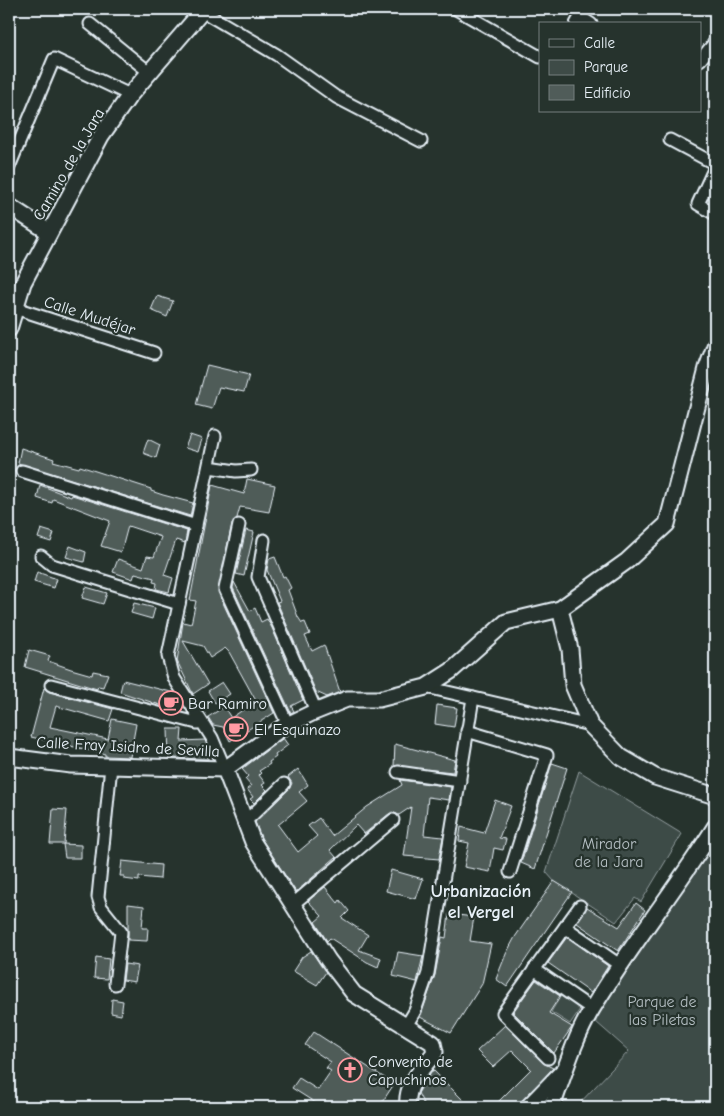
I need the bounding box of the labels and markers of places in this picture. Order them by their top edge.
cafe icon: Bar Ramiro [158,690,184,716]
place label: Bar Ramiro [188,695,267,713]
cafe icon: El Esquinazo [223,716,249,742]
place label: El Esquinazo [254,721,341,739]
place label: Convento de Capuchinos [368,1053,453,1089]
church icon: Convento de Capuchinos [337,1057,363,1083]

